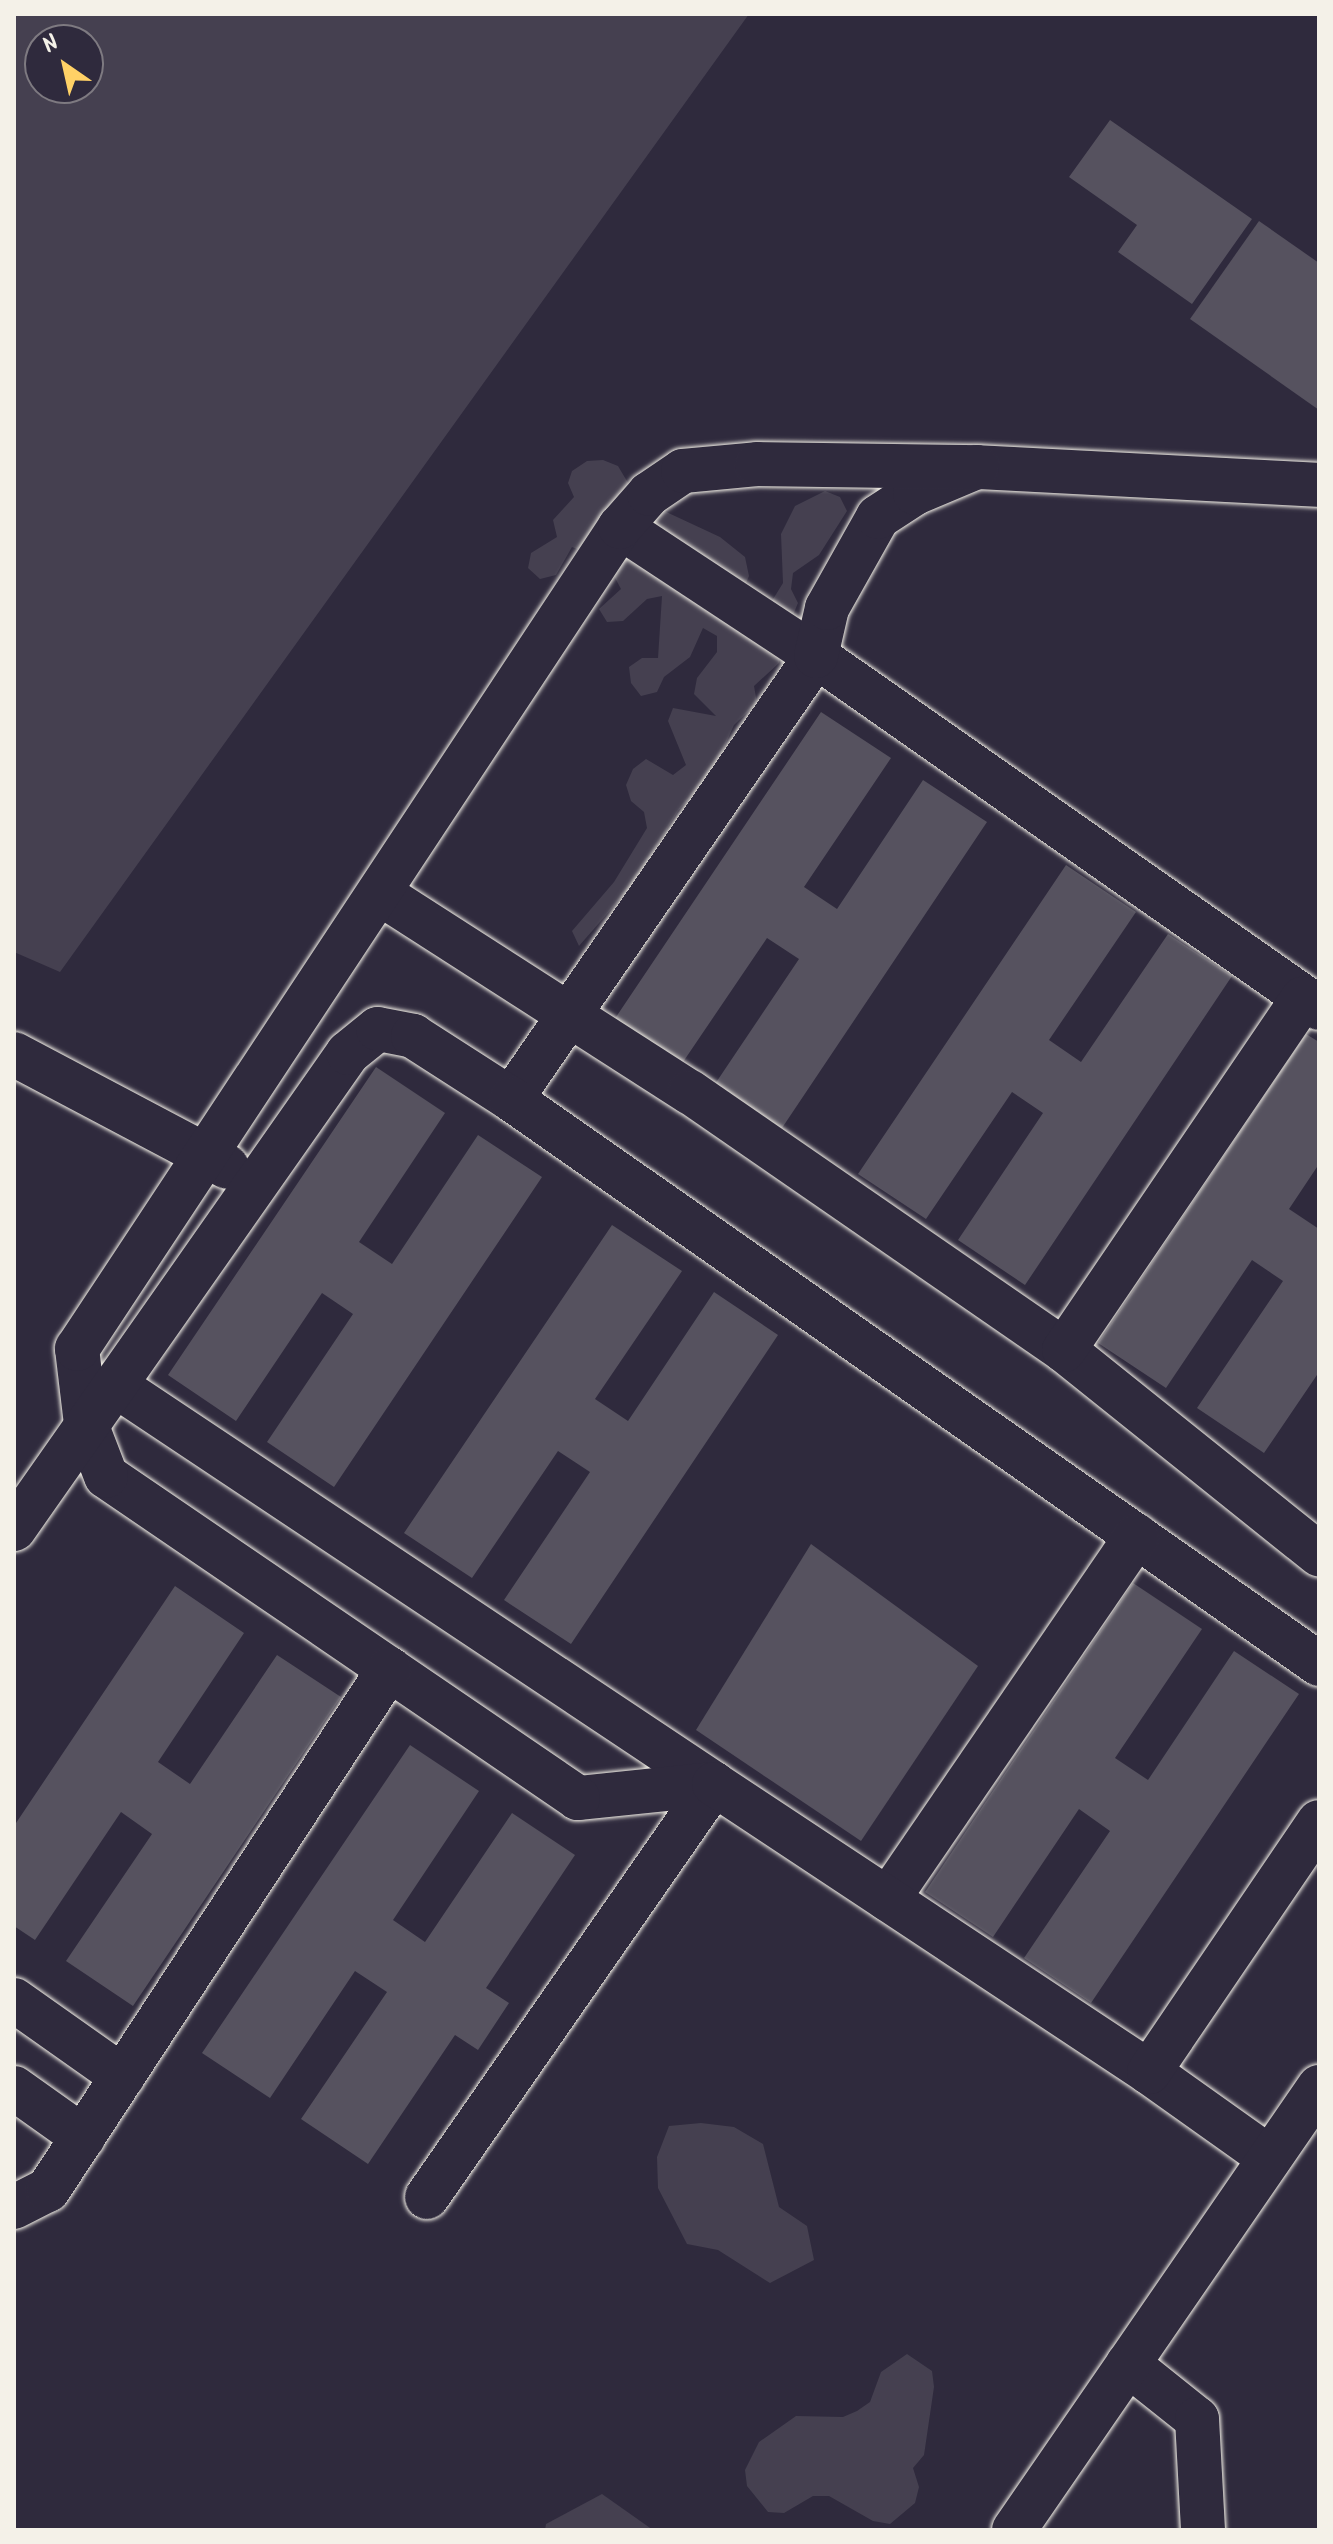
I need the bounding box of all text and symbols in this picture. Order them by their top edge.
north arrow [24,24,104,104]
text: N [36,27,67,64]

